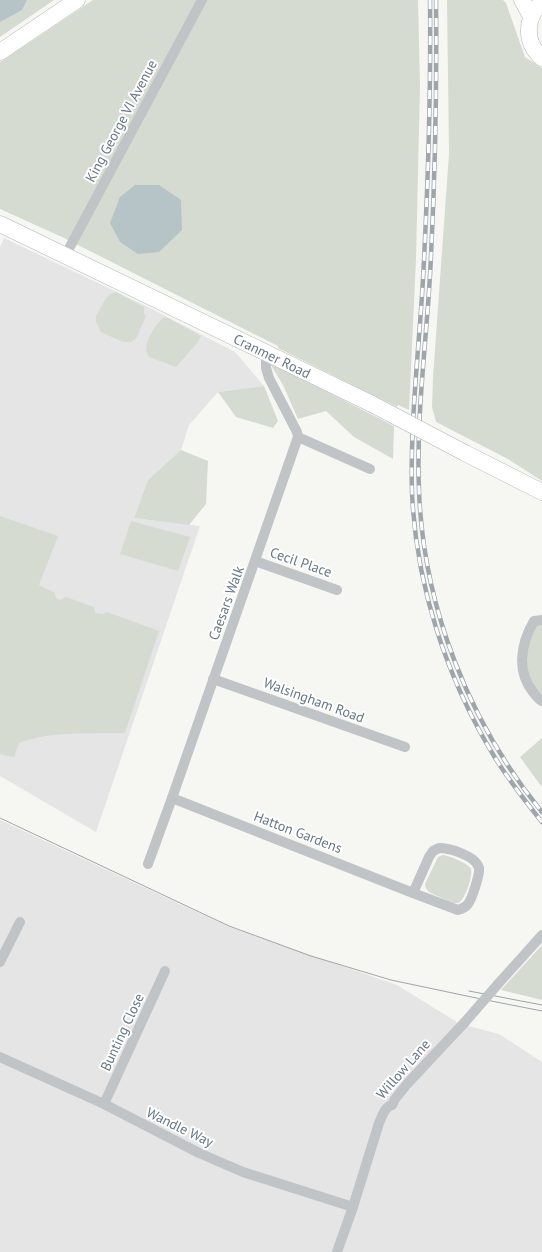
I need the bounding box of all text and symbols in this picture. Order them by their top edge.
street label: King George VI Avenue [81,57,161,185]
street label: Cranmer Road [230,330,314,382]
street label: Cecil Place [268,543,334,581]
street label: Caesars Walk [204,563,248,643]
street label: Walsingham Road [261,673,367,727]
street label: Hatton Gardens [251,807,345,857]
street label: Bunting Close [96,990,148,1074]
street label: Willow Lane [372,1035,434,1103]
street label: Wandle Way [144,1103,217,1151]

